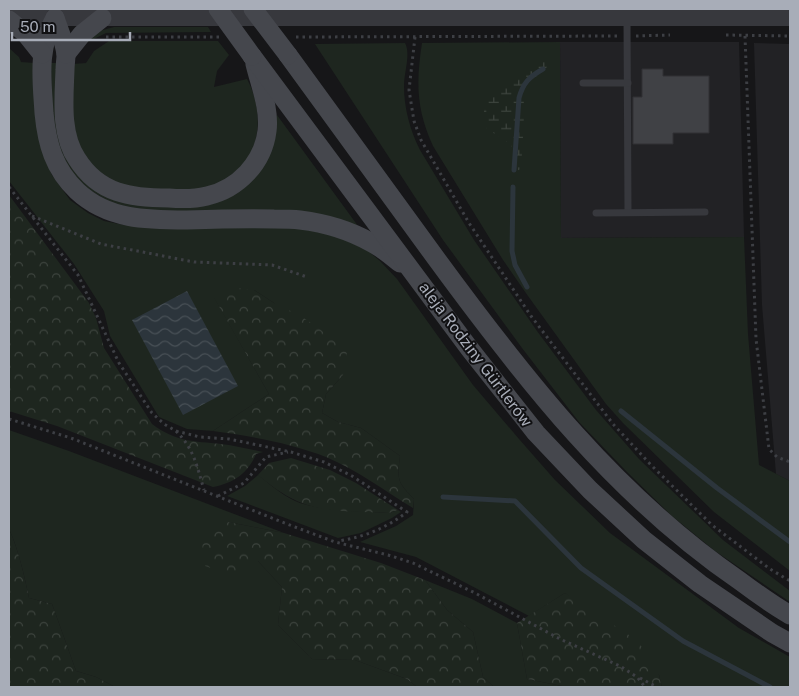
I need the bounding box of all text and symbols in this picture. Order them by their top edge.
scale bar [12,10,130,42]
text: 50 m [20,18,55,35]
street label: aleja Rodziny Gürtlerów [415,278,536,431]

